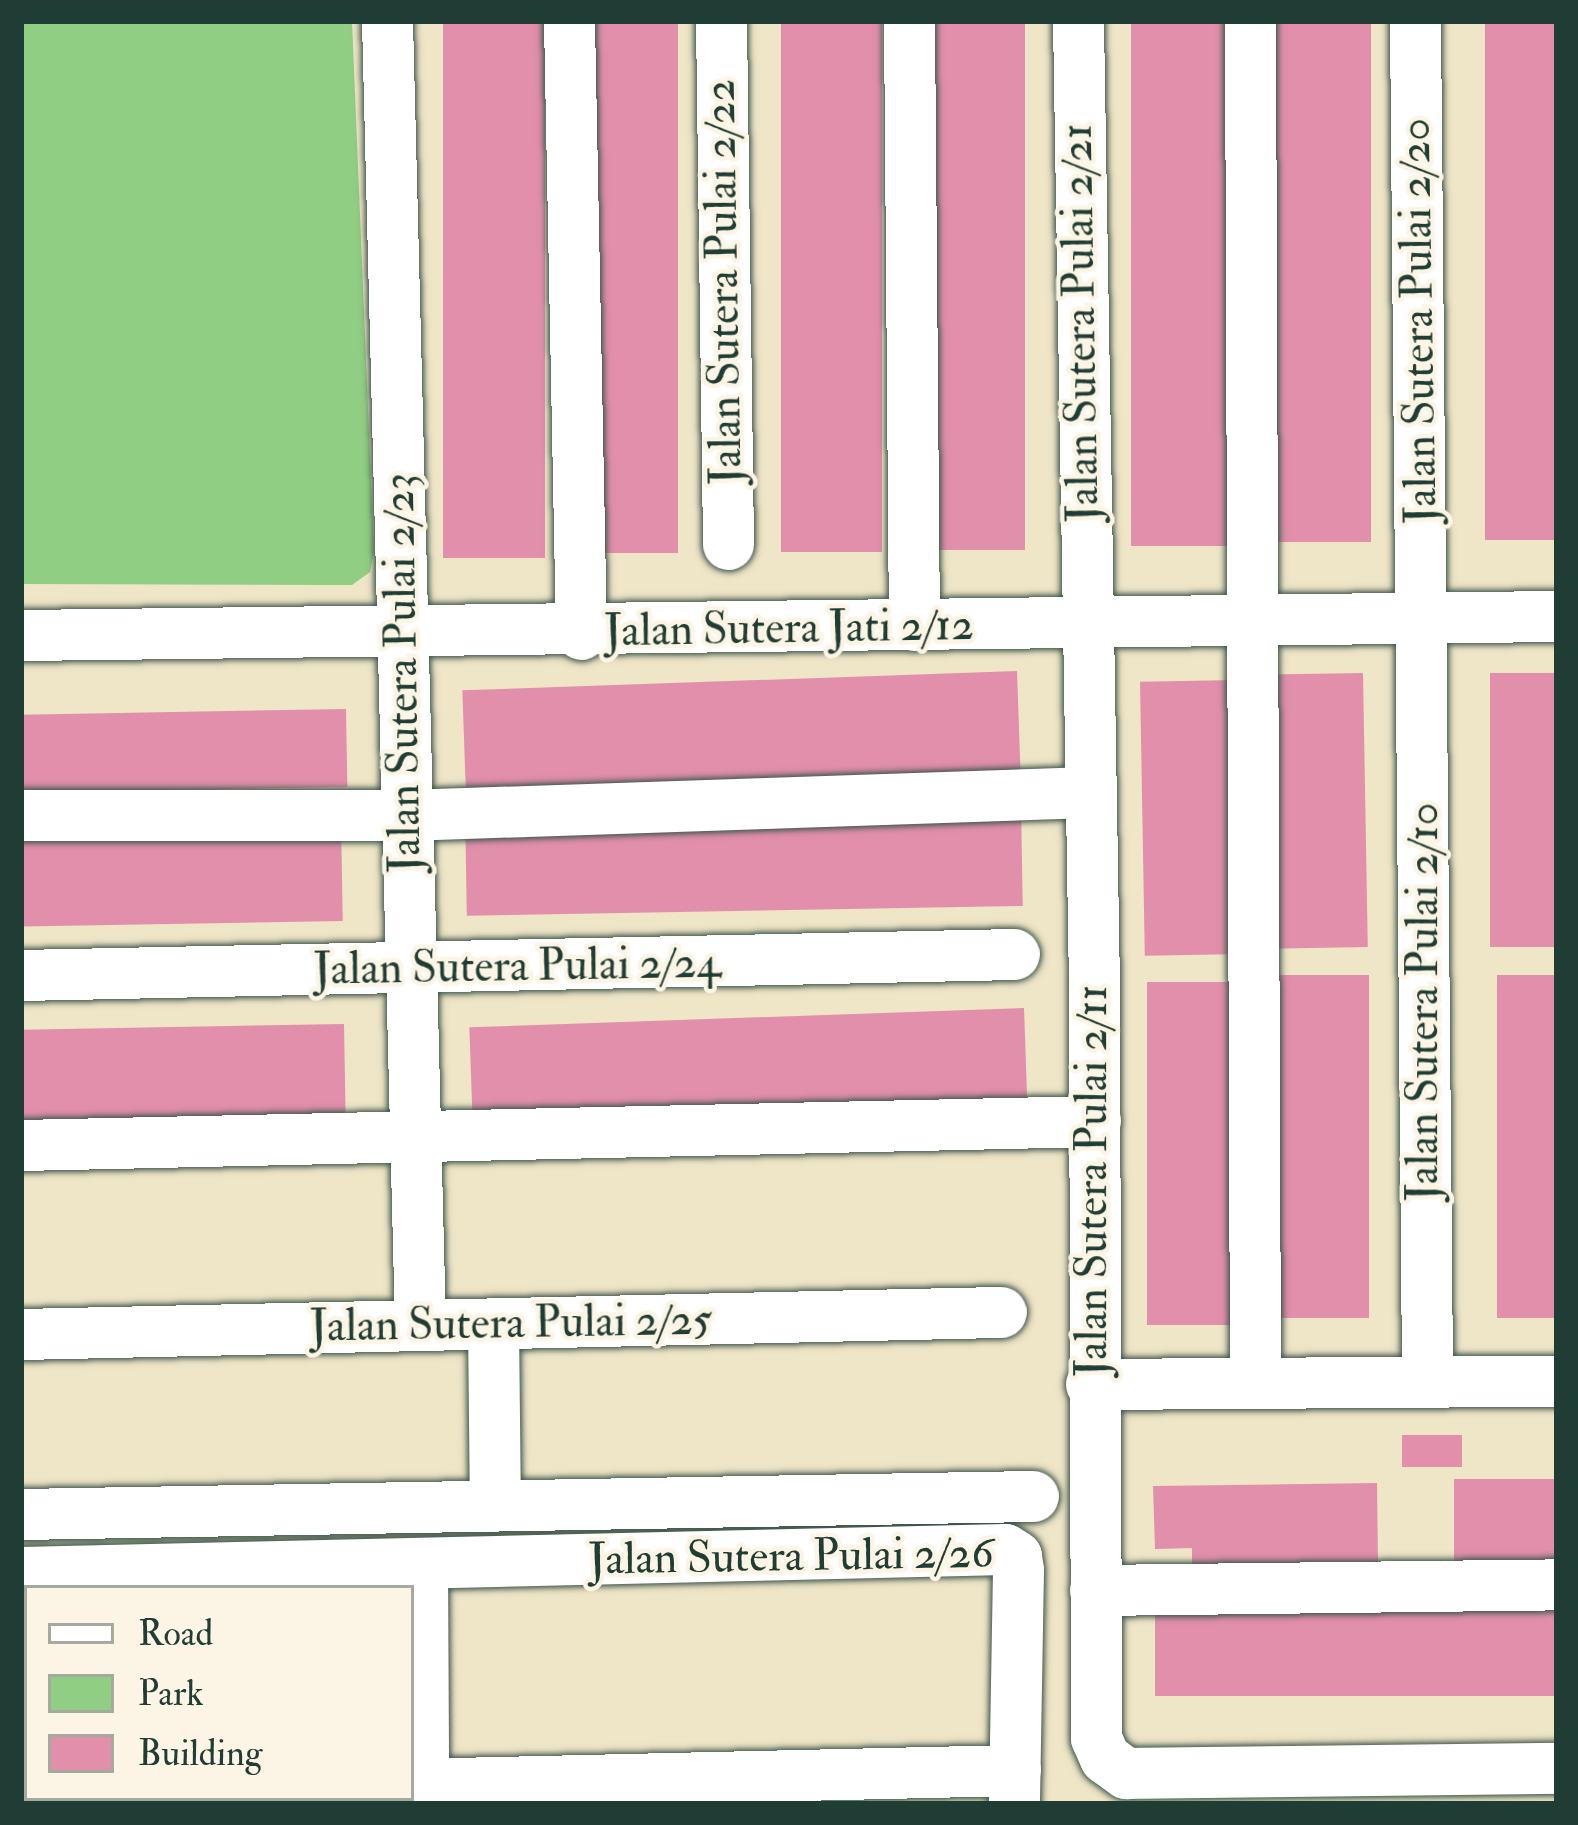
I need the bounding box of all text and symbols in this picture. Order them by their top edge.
street label: Jalan Sutera Pulai 2/22 [693,79,755,485]
street label: Jalan Sutera Pulai 2/20 [1388,118,1450,524]
street label: Jalan Sutera Pulai 2/21 [1051,123,1111,523]
street label: Jalan Sutera Pulai 2/23 [373,472,433,874]
street label: Jalan Sutera Jati 2/12 [604,599,974,659]
street label: Jalan Sutera Pulai 2/10 [1397,802,1451,1202]
street label: Jalan Sutera Pulai 2/24 [313,936,721,998]
street label: Jalan Sutera Pulai 2/11 [1066,985,1120,1377]
street label: Jalan Sutera Pulai 2/25 [309,1293,713,1355]
street label: Jalan Sutera Pulai 2/26 [588,1526,994,1588]
legend [24,1585,414,1801]
text: Road [138,1611,213,1656]
text: Park [138,1671,204,1716]
text: Building [138,1731,262,1776]

